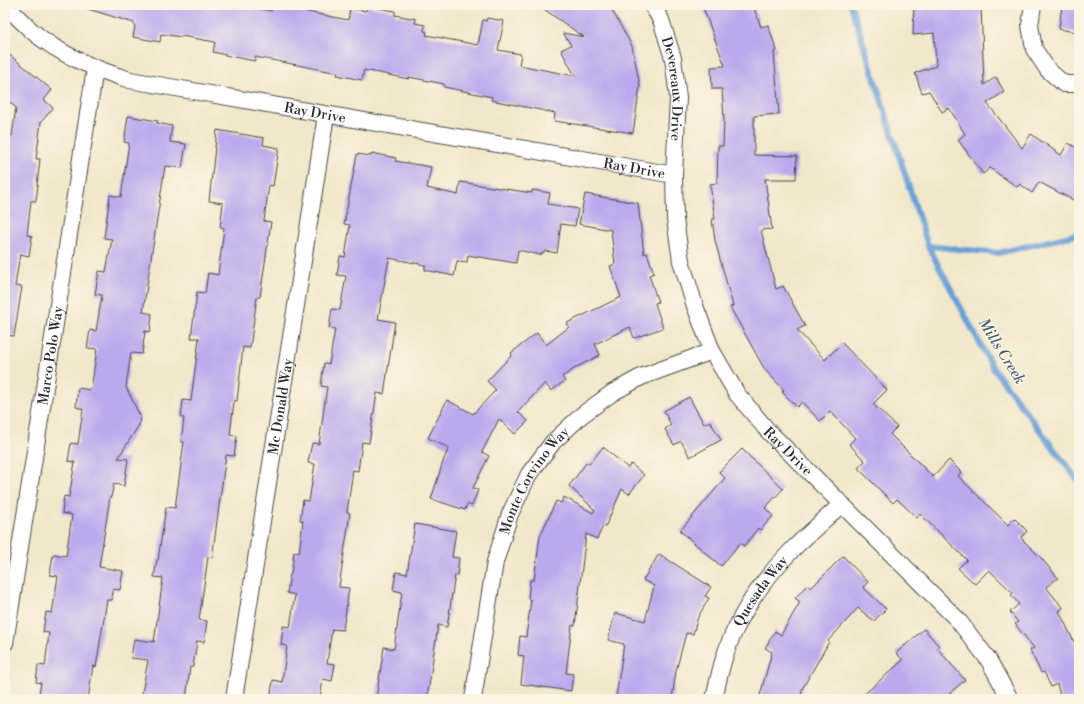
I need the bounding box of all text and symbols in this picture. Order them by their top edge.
street label: Devereaux Drive [657,35,686,141]
street label: Ray Drive [283,99,347,128]
street label: Ray Drive [602,155,666,183]
street label: Marco Polo Way [34,305,68,407]
water label: Mills Creek [974,315,1029,388]
street label: Mc Donald Way [265,357,298,456]
street label: Monte Corvino Way [496,423,574,537]
street label: Ray Drive [759,423,816,480]
street label: Quesada Way [730,552,792,630]

